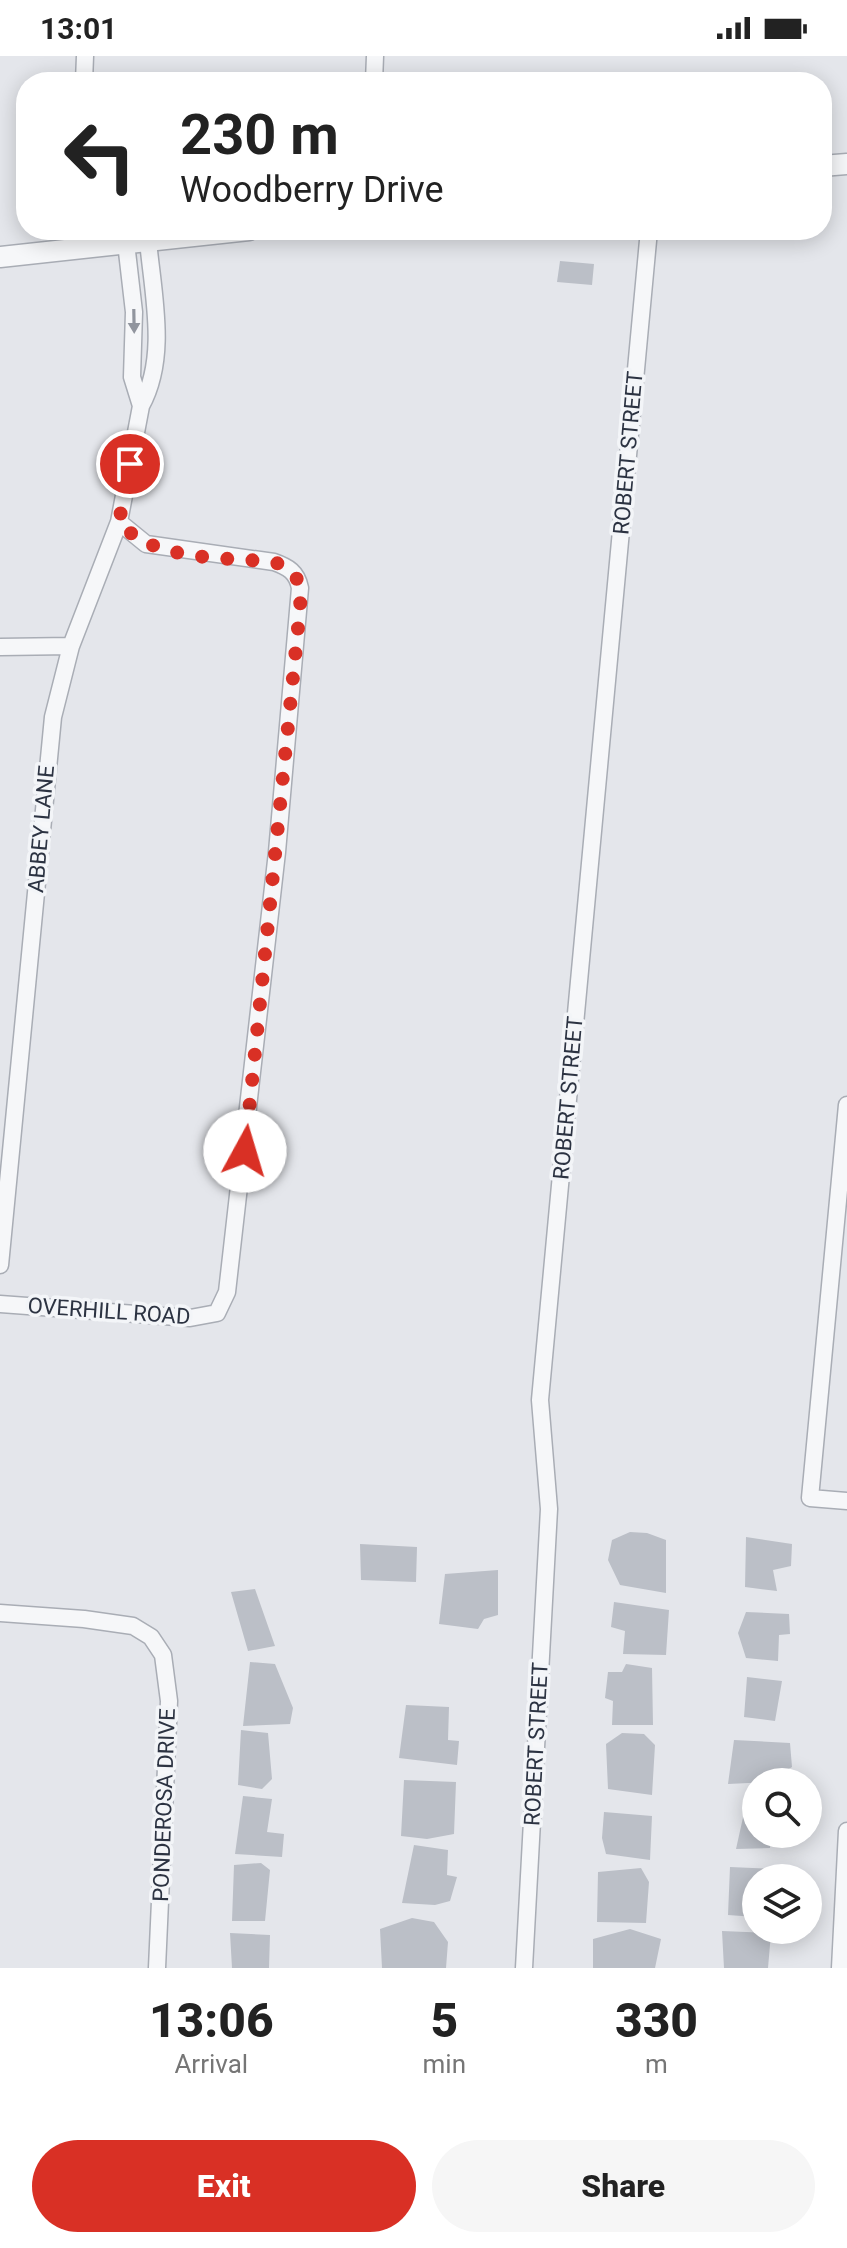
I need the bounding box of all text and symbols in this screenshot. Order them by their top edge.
text: 13:01 [40,11,117,46]
text: 230 m [180,102,339,168]
icon: left [48,104,152,208]
text: Woodberry Drive [180,169,444,211]
one-way arrow [127,309,140,334]
street label: ROBERT STREET [608,370,648,536]
pin [96,430,164,498]
icon: arrive [108,442,152,486]
street label: ABBEY LANE [23,764,59,894]
street label: ROBERT STREET [548,1015,588,1181]
position arrow [203,1109,287,1193]
street label: OVERHILL ROAD [27,1293,191,1329]
street label: ROBERT STREET [519,1662,553,1826]
street label: PONDEROSA DRIVE [148,1708,180,1902]
map controls [742,1768,822,1944]
button: search [742,1768,822,1848]
button: layers [742,1864,822,1944]
text: 13:06 [149,1992,274,2049]
text: 5 [430,1992,458,2049]
text: 330 [615,1992,698,2049]
text: Arrival [174,2049,248,2079]
text: min [423,2049,466,2079]
text: m [645,2049,668,2079]
button: Exit [32,2140,416,2232]
button: Share [432,2140,815,2232]

